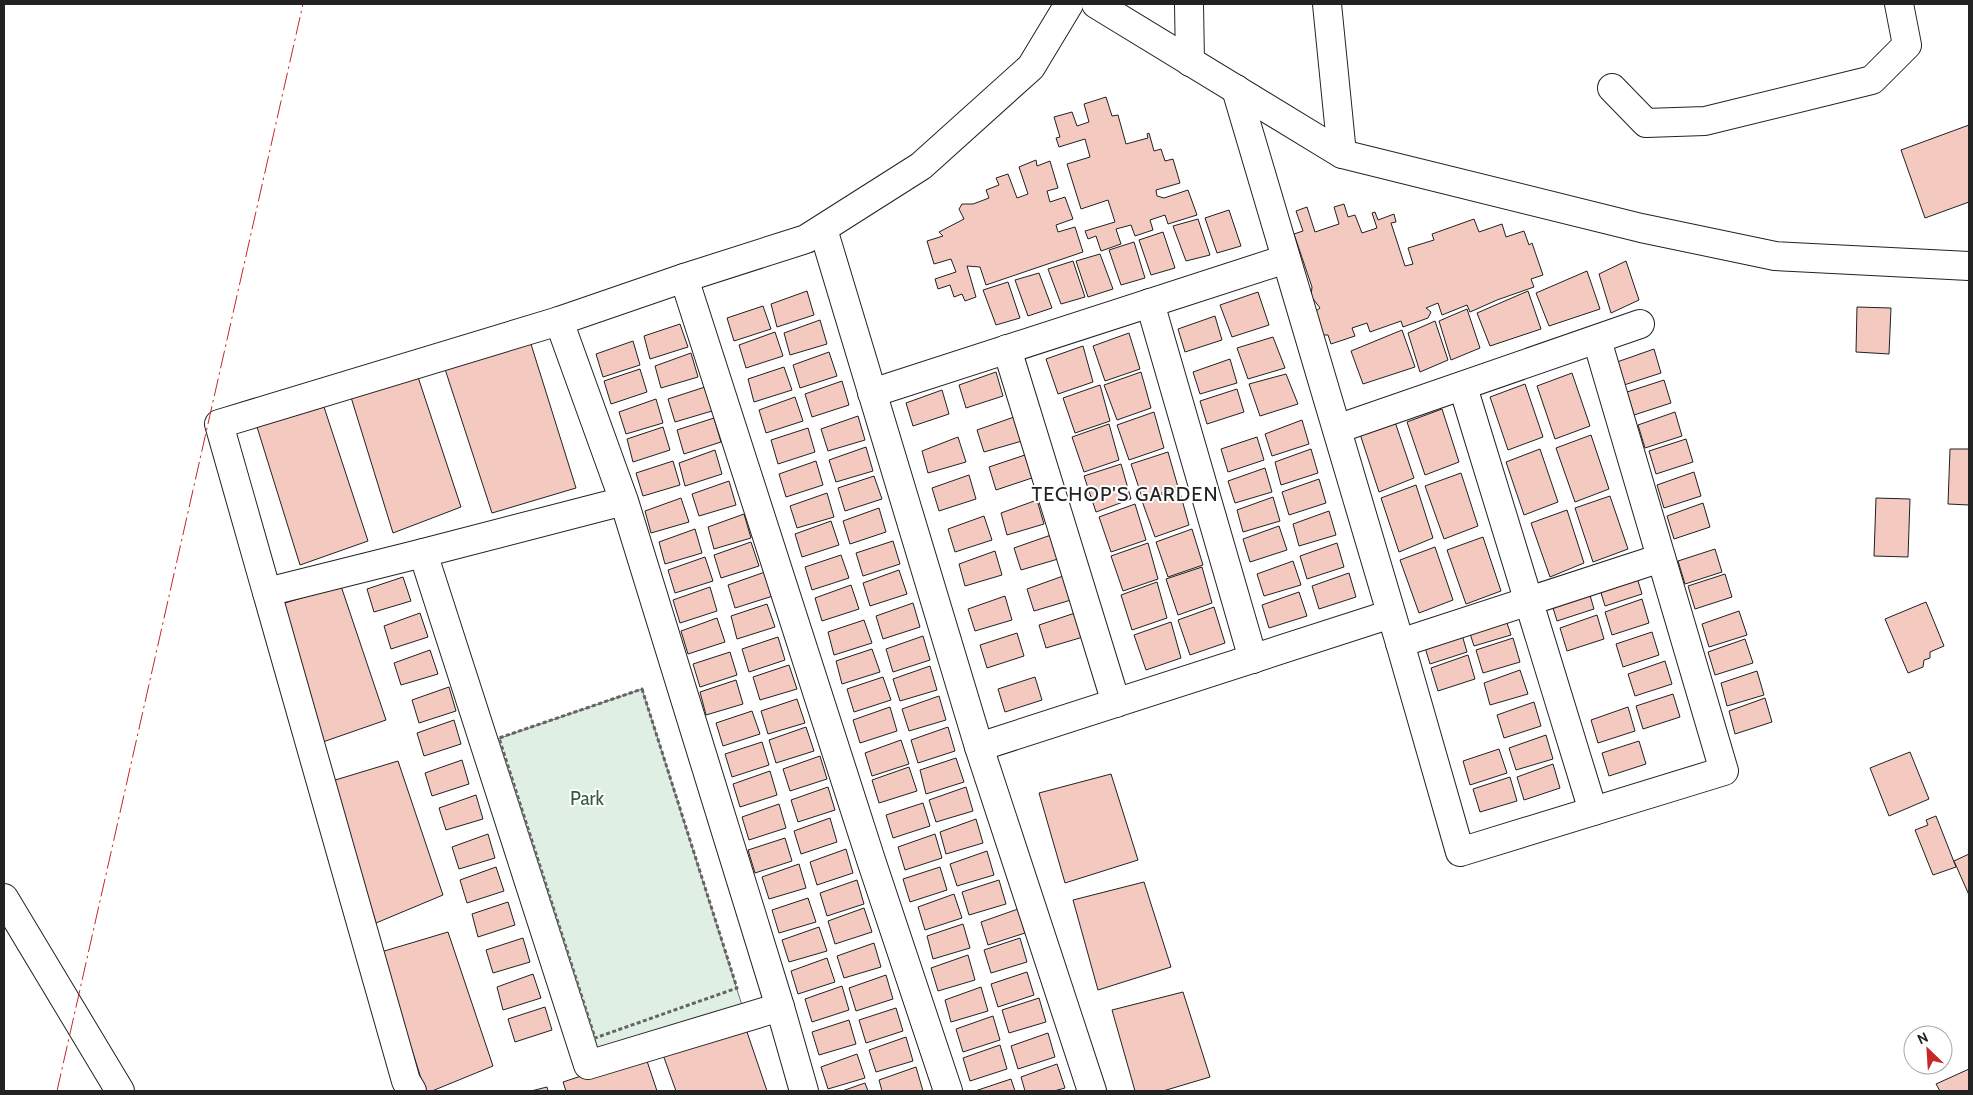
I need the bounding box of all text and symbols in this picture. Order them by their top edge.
district label: TECHOP'S GARDEN [1032,482,1218,506]
park label: Park [570,787,605,810]
north arrow [1903,1025,1953,1075]
text: N [1914,1028,1931,1048]

